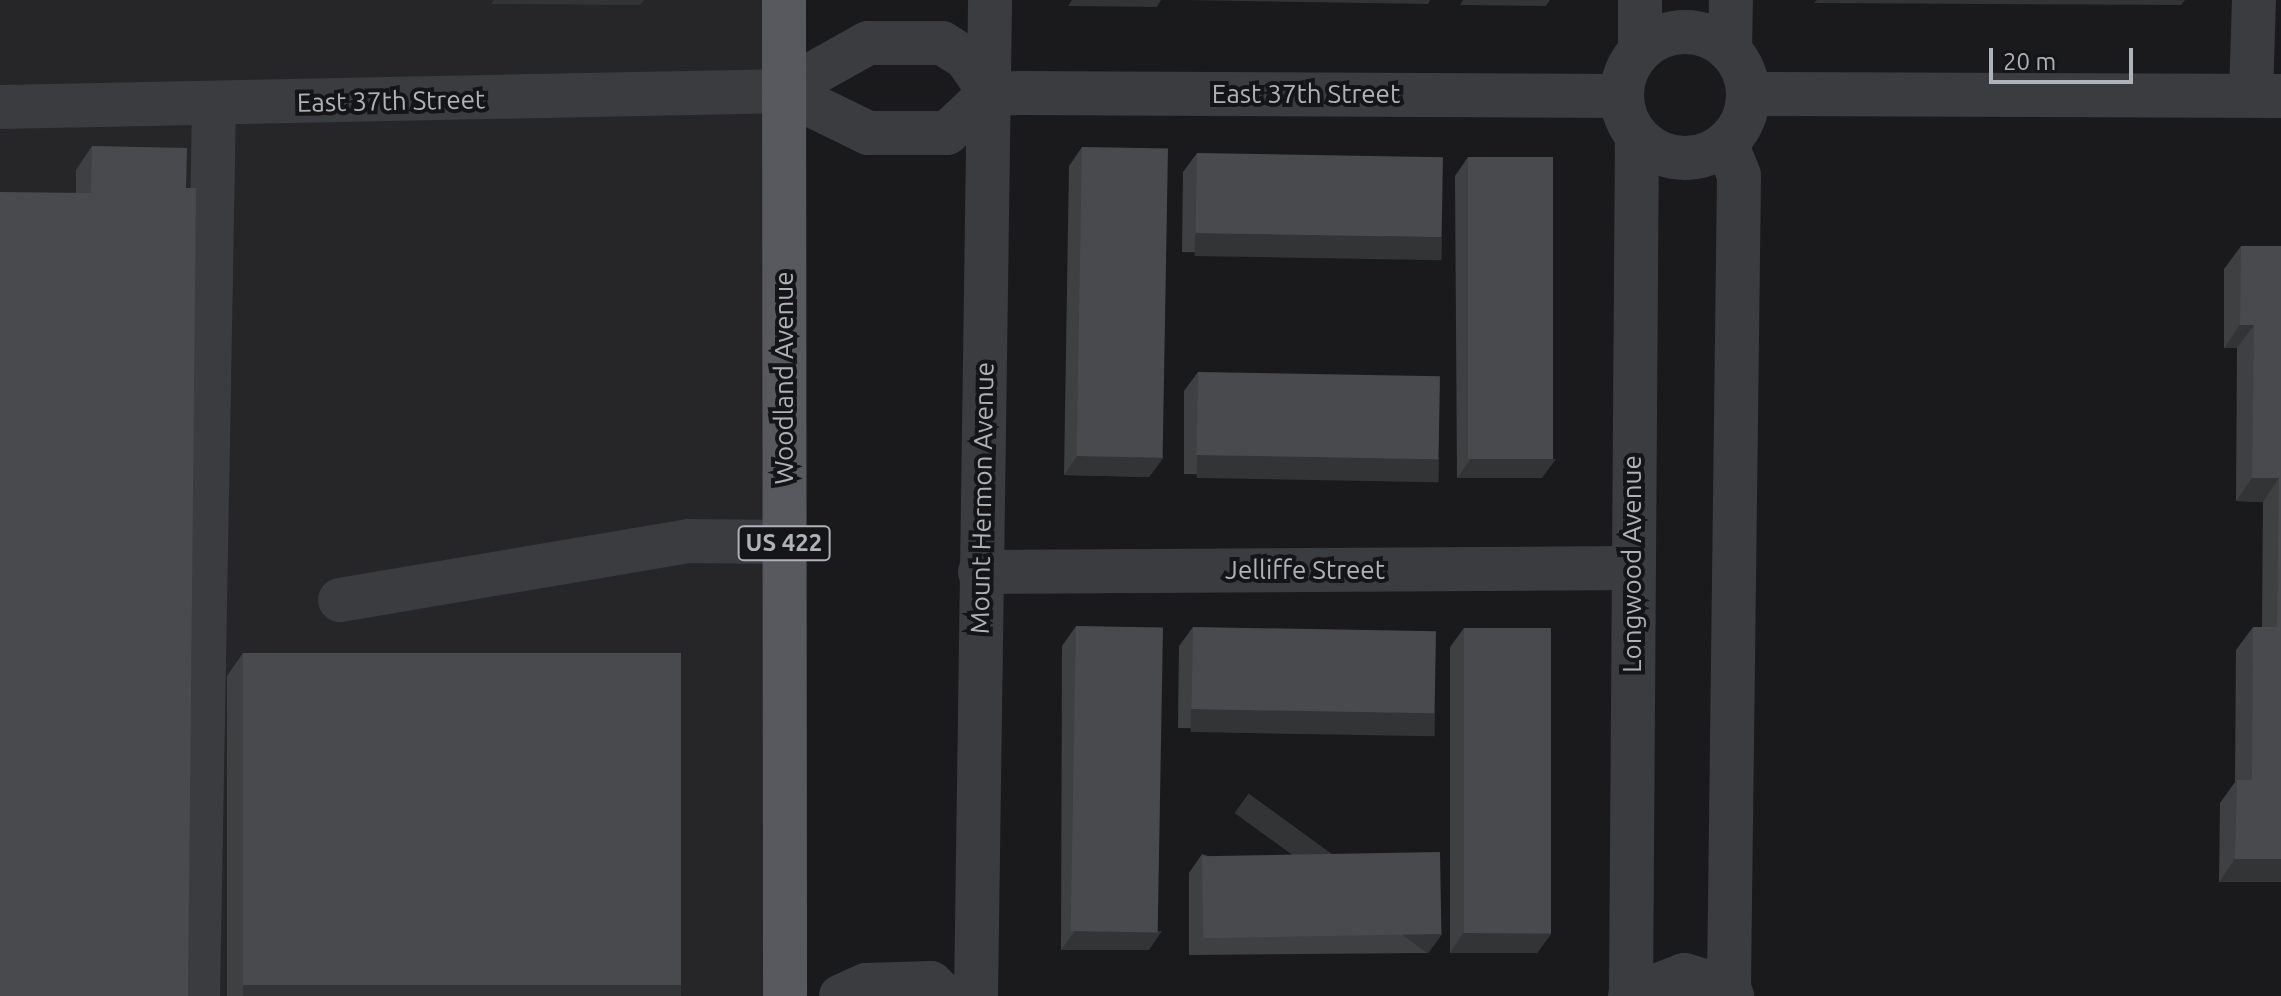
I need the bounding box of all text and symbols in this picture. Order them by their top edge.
scale bar [1993,32,2137,82]
text: 20 m [2003,48,2056,75]
street label: East 37th Street [1212,78,1400,110]
street label: East 37th Street [297,84,485,118]
street label: Woodland Avenue [768,271,800,485]
street label: Mount Hermon Avenue [964,362,1000,634]
street label: Longwood Avenue [1616,455,1648,673]
road number: US 422 [736,523,832,563]
street label: Jelliffe Street [1225,554,1385,586]

